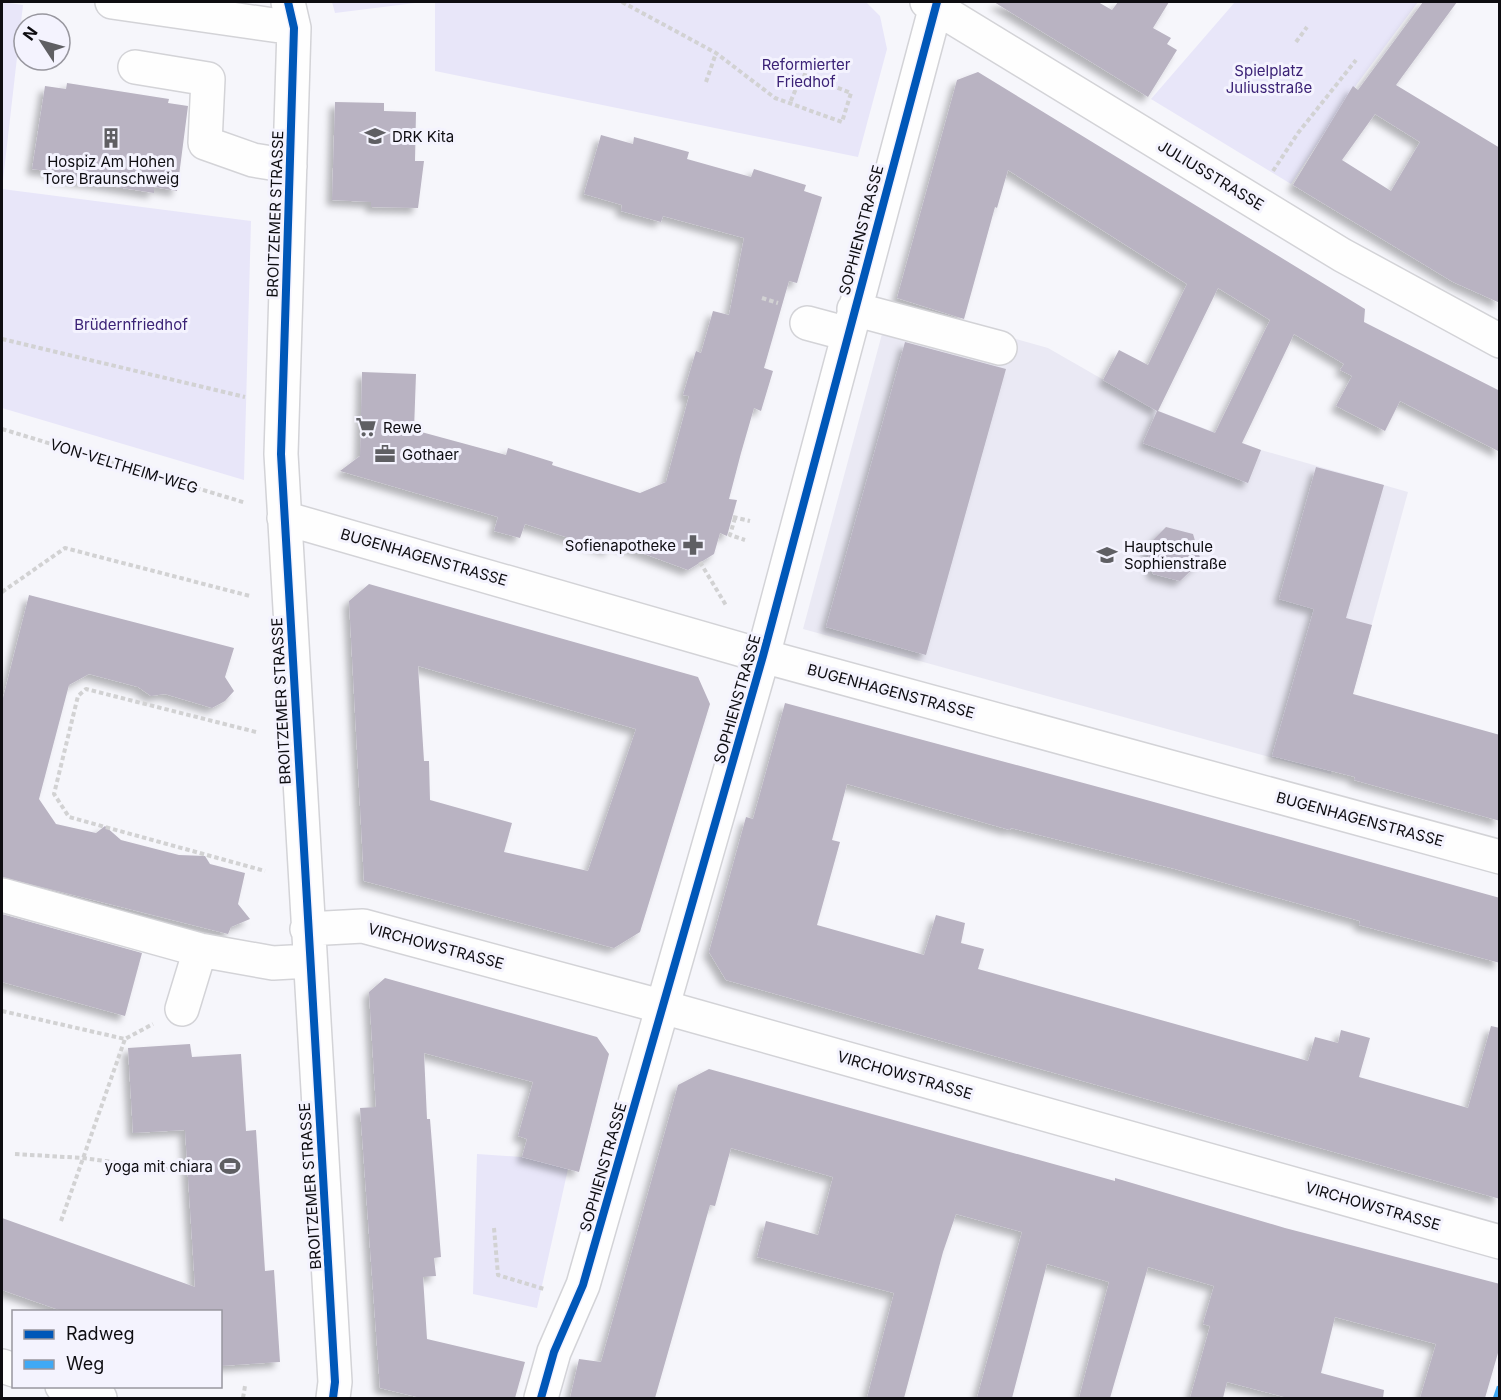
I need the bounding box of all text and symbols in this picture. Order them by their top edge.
north arrow [12,12,72,72]
text: N [18,22,42,44]
park label: Reformierter Friedhof [762,55,851,91]
park label: Spielplatz Juliusstraße [1226,61,1312,97]
school or university icon: DRK Kita [363,124,387,148]
building icon: Hospiz Am Hohen Tore Braunschweig [99,126,123,150]
place label: DRK Kita [392,127,454,146]
street label: BROITZEMER STRASSE [263,130,287,298]
street label: JULIUSSTRASSE [1154,136,1268,214]
place label: Hospiz Am Hohen Tore Braunschweig [43,152,179,188]
street label: SOPHIENSTRASSE [835,163,887,297]
park label: Brüdernfriedhof [74,315,188,334]
supermarket icon: Rewe [354,415,378,439]
place label: Rewe [383,418,422,437]
street label: VON-VELTHEIM-WEG [48,434,200,498]
office icon: Gothaer [373,442,397,466]
place label: Gothaer [402,445,459,464]
street label: BUGENHAGENSTRASSE [338,524,510,590]
pharmacy icon: Sofienapotheke [681,533,705,557]
place label: Sofienapotheke [565,536,676,555]
place label: Hauptschule Sophienstraße [1124,537,1227,573]
school or university icon: Hauptschule Sophienstraße [1095,543,1119,567]
street label: BROITZEMER STRASSE [267,617,295,785]
street label: SOPHIENSTRASSE [709,632,765,766]
street label: BUGENHAGENSTRASSE [805,659,977,723]
street label: BUGENHAGENSTRASSE [1274,787,1446,851]
street label: VIRCHOWSTRASSE [366,919,506,973]
street label: VIRCHOWSTRASSE [835,1047,975,1103]
street label: SOPHIENSTRASSE [575,1100,631,1234]
street label: BROITZEMER STRASSE [295,1102,325,1270]
sports icon: yoga mit chiara [218,1154,242,1178]
place label: yoga mit chiara [105,1157,213,1176]
street label: VIRCHOWSTRASSE [1303,1178,1443,1234]
legend [12,1310,222,1388]
text: Radweg [66,1323,135,1344]
text: Weg [66,1353,104,1374]

